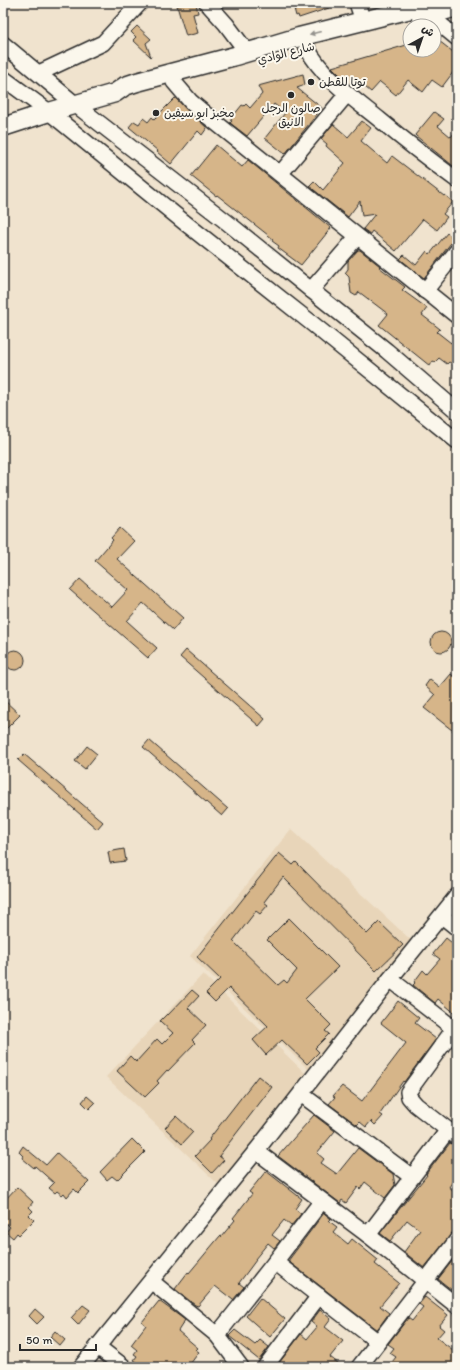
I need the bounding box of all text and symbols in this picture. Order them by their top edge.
north arrow [402,18,442,58]
text: ش [419,22,437,40]
one-way arrow [309,30,321,36]
street label: شارع الوادي [256,39,317,69]
place label: توتا للقطن [319,75,366,89]
marker: توتا للقطن [306,77,316,87]
marker: صالون الرجل الانيق [286,90,296,100]
place label: صالون الرجل الانيق [261,101,321,129]
place label: مخبز ابو سيفين [164,106,234,121]
marker: مخبز ابو سيفين [151,108,161,118]
scale bar [20,1326,96,1352]
text: 50 m [26,1333,52,1347]

